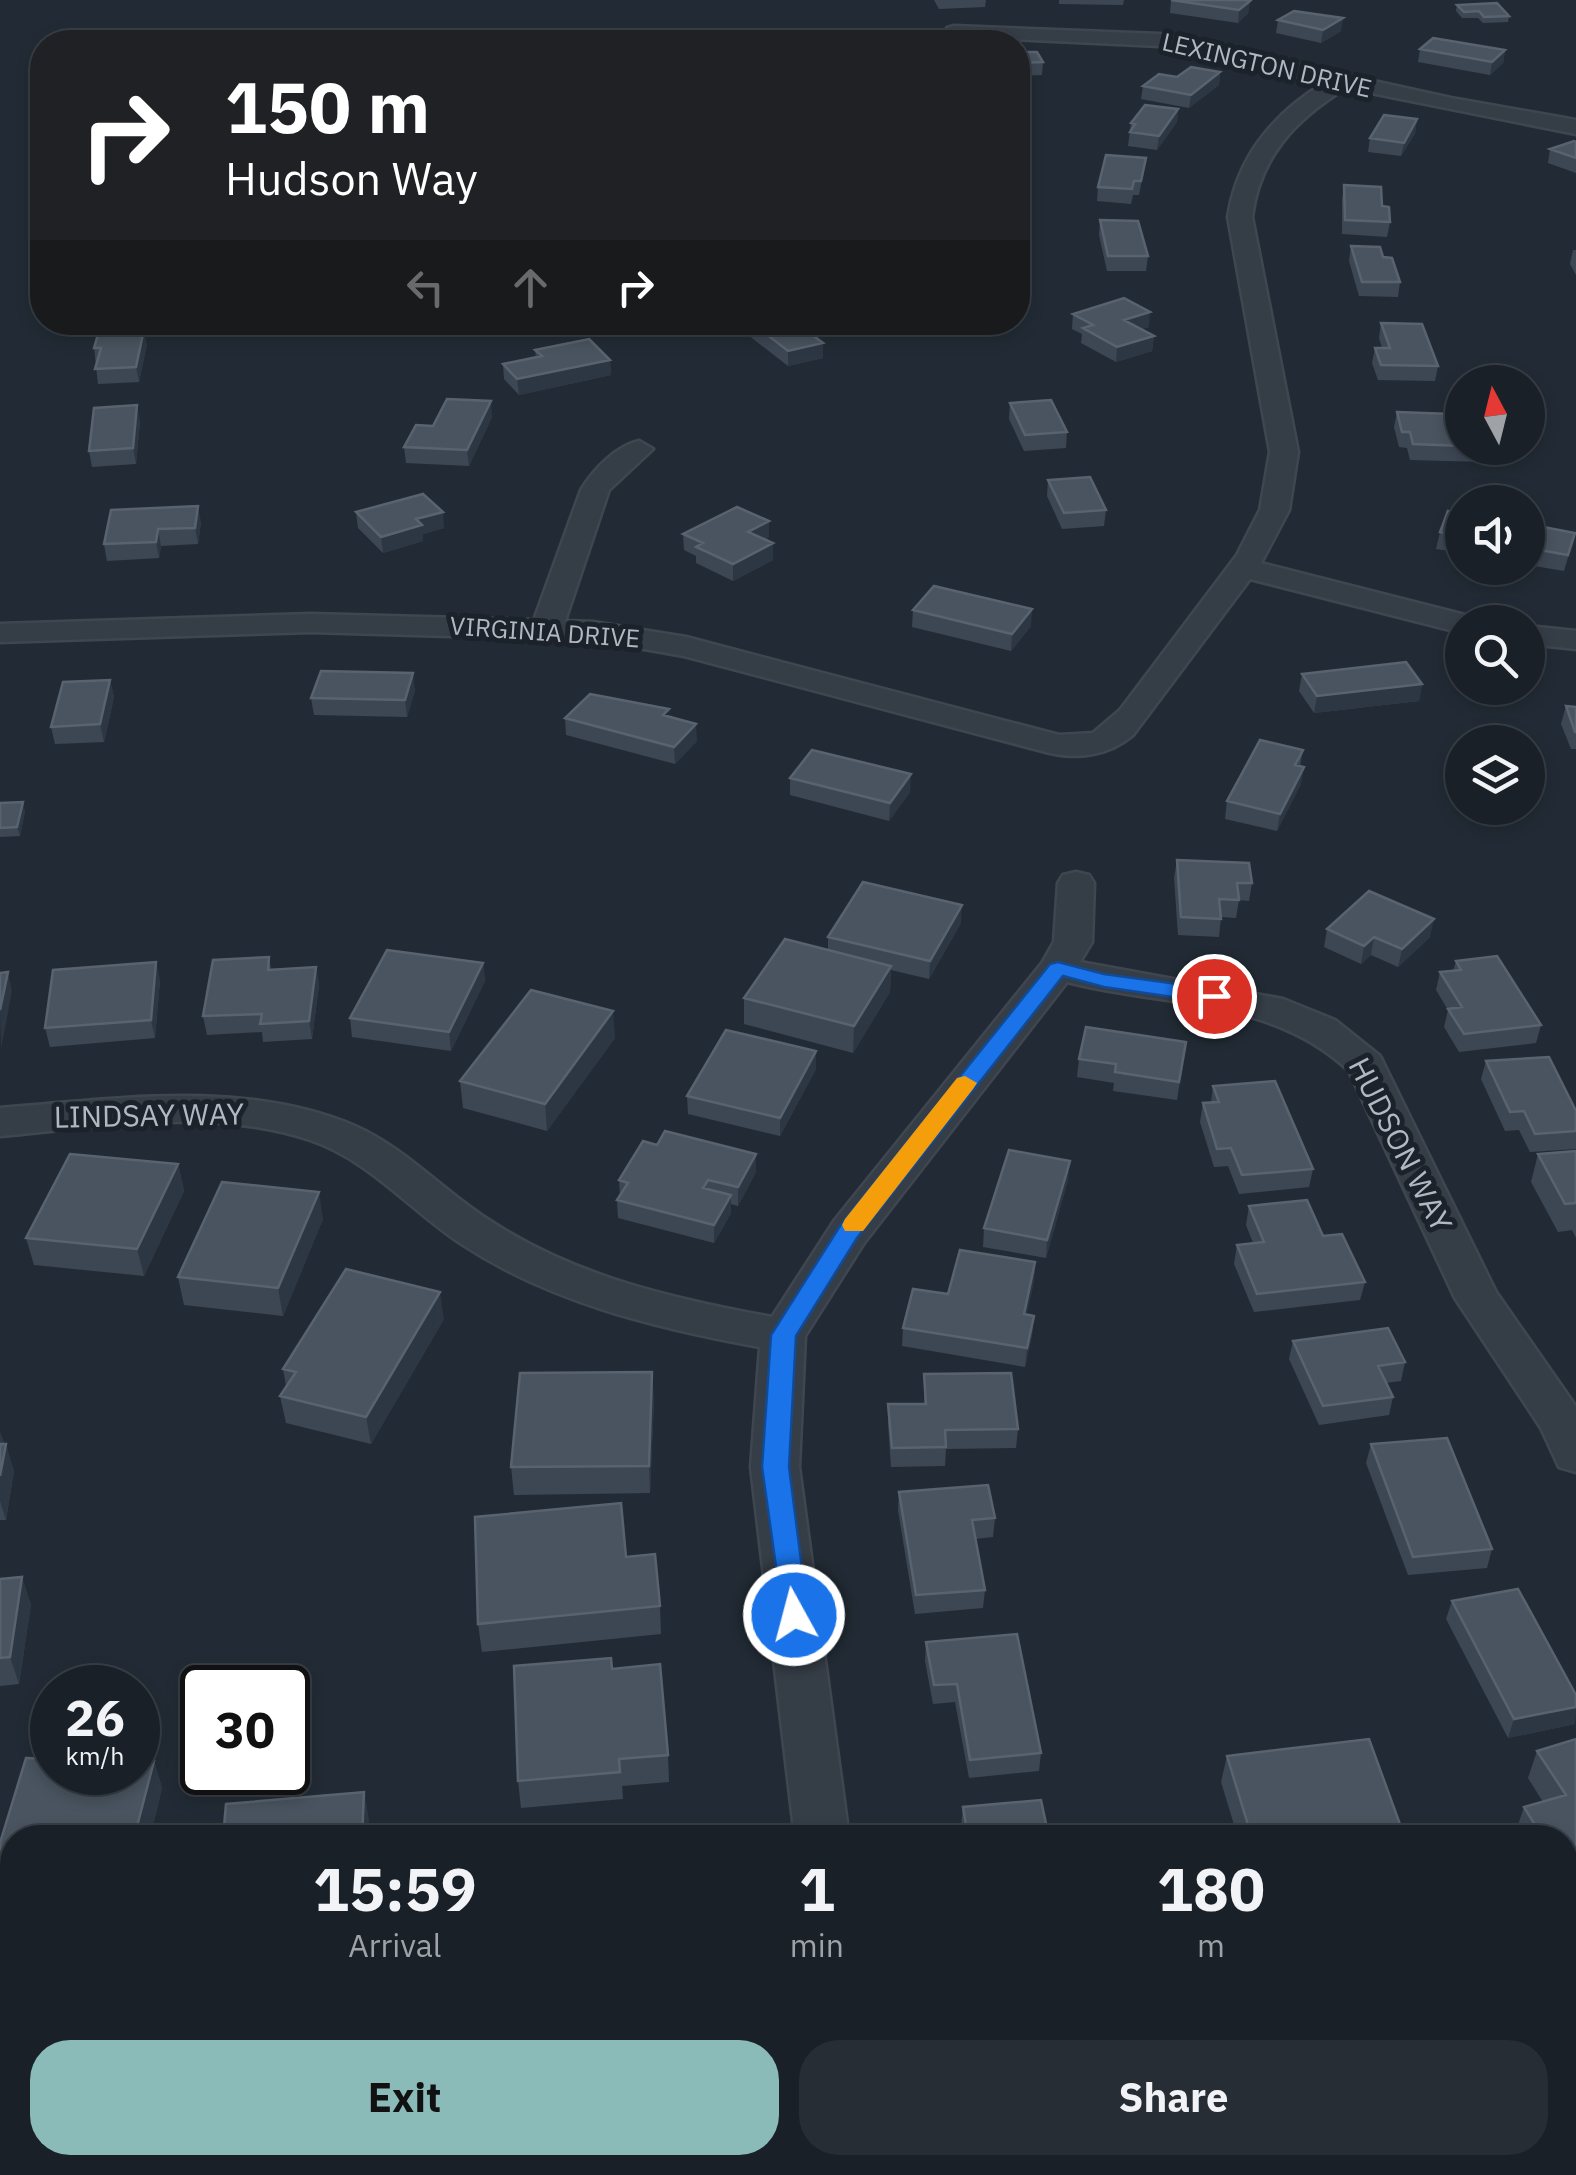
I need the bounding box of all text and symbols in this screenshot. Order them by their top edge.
street label: LEXINGTON DRIVE [1159,24,1375,105]
text: 150 m [225,61,430,152]
icon: right [60,70,190,200]
text: Hudson Way [225,149,478,207]
icon: left [398,260,453,315]
icon: ahead [503,260,558,315]
icon: right [608,260,663,315]
north arrow [1445,365,1545,465]
map controls [1445,365,1545,825]
button: sound [1445,485,1545,585]
button: search [1445,605,1545,705]
street label: VIRGINIA DRIVE [449,608,641,655]
button: layers [1445,725,1545,825]
pin [1172,954,1257,1039]
icon: arrive [1187,969,1242,1024]
street label: HUDSON WAY [1341,1051,1462,1238]
street label: LINDSAY WAY [54,1093,245,1136]
position arrow [742,1563,846,1667]
speed limit sign: 30 [180,1665,310,1795]
text: 26 [65,1685,125,1750]
text: km/h [66,1739,124,1772]
text: 15:59 [313,1849,477,1928]
text: 1 [799,1849,835,1928]
text: 180 [1157,1849,1265,1928]
text: Arrival [348,1924,442,1966]
text: min [790,1924,844,1966]
text: m [1197,1924,1225,1966]
button: Exit [30,2040,779,2155]
button: Share [799,2040,1548,2155]

